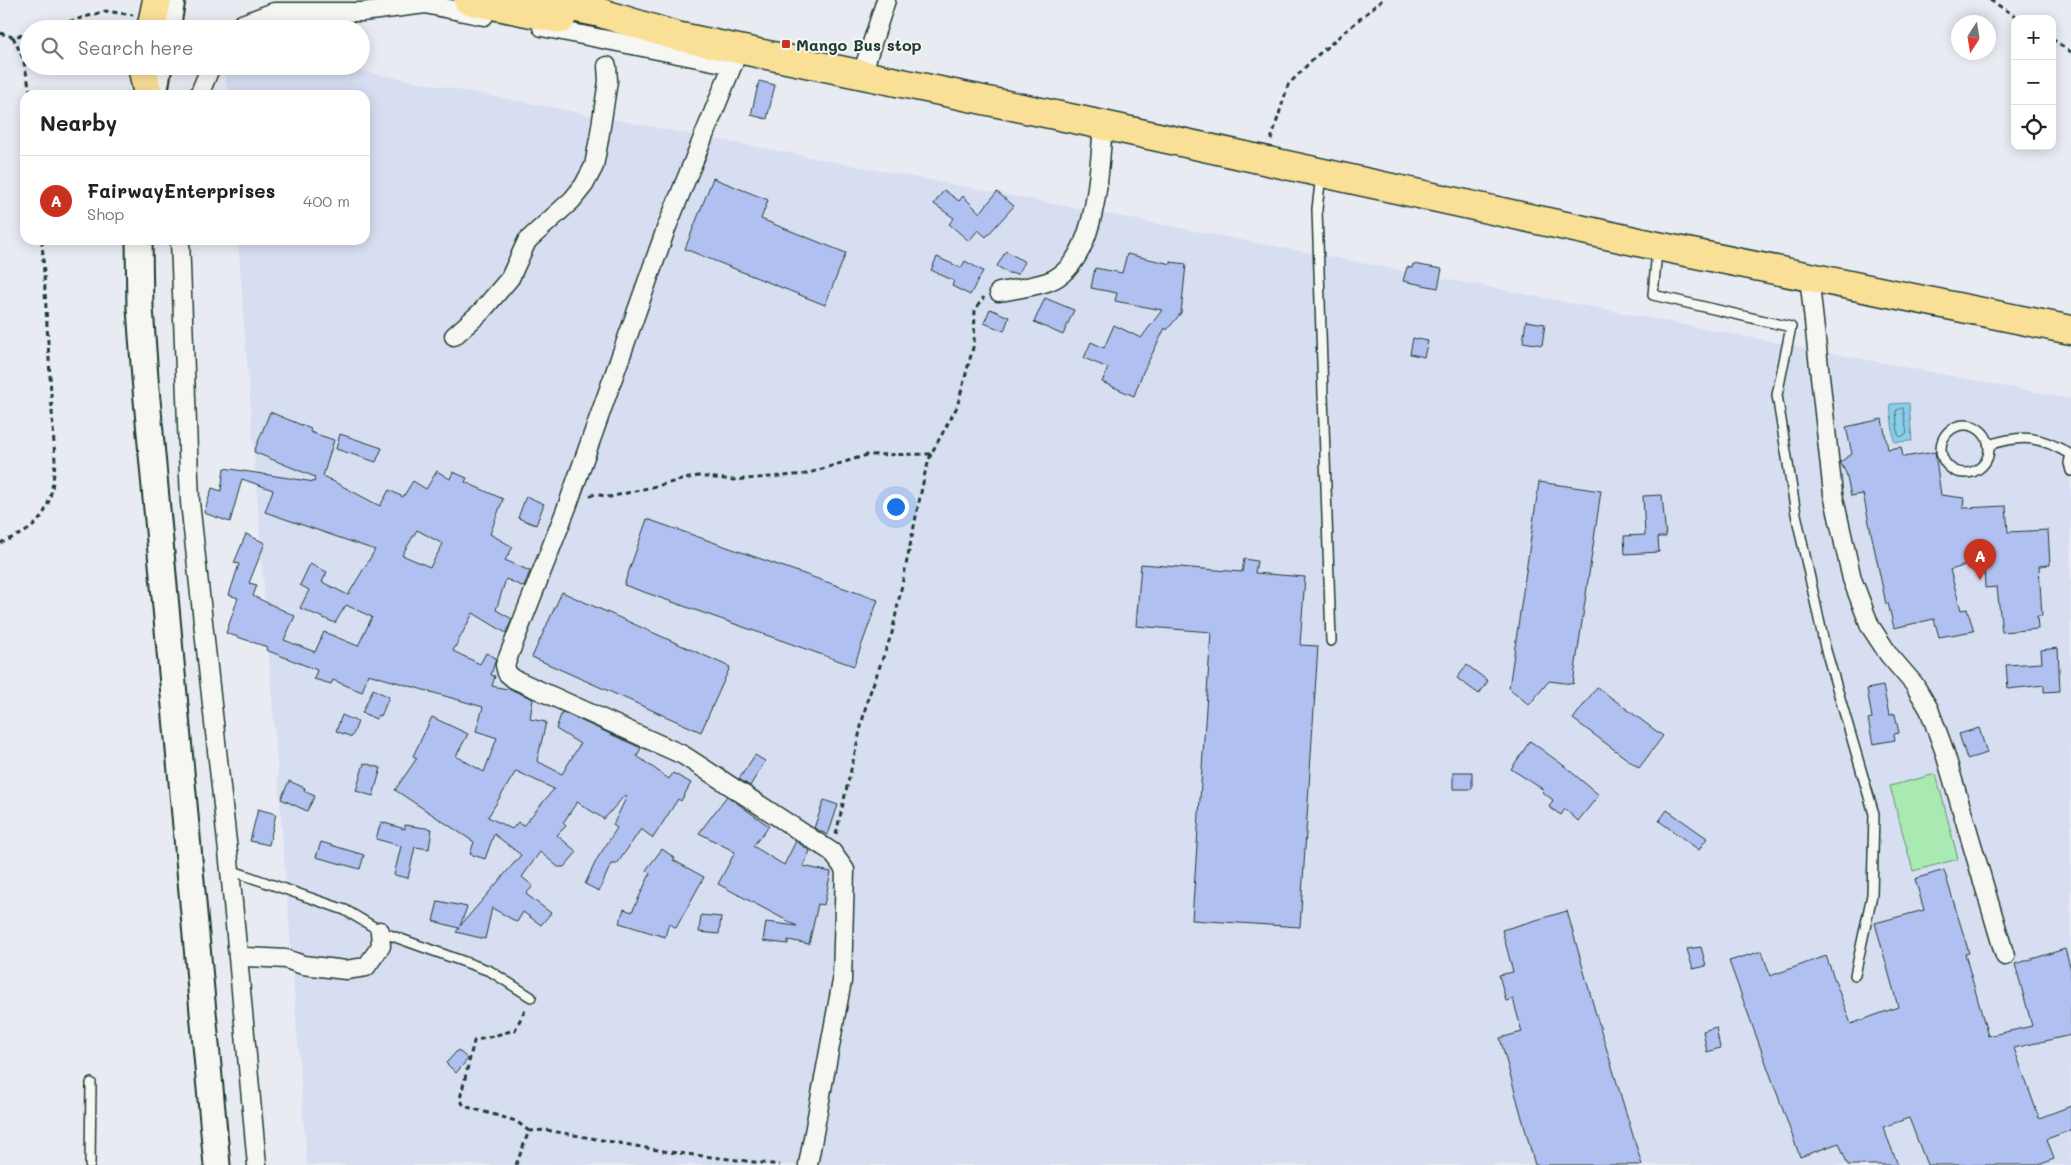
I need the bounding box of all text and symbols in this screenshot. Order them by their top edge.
north arrow [1951,15,1996,60]
map controls [2011,15,2056,150]
button: + [2011,15,2056,60]
search box [20,20,370,75]
icon: search [38,34,66,62]
place label: Mango Bus stop [796,34,922,55]
text: Search here [78,35,194,60]
marker: Mango Bus stop [780,38,792,50]
button: − [2011,60,2056,105]
button: locate [2011,105,2056,150]
text: Nearby [40,109,117,136]
text: FairwayEnterprises [87,178,275,203]
text: A [50,190,62,211]
text: 400 m [303,190,350,211]
text: Shop [87,203,124,224]
your location [883,494,909,520]
pin: A [1964,539,1996,580]

